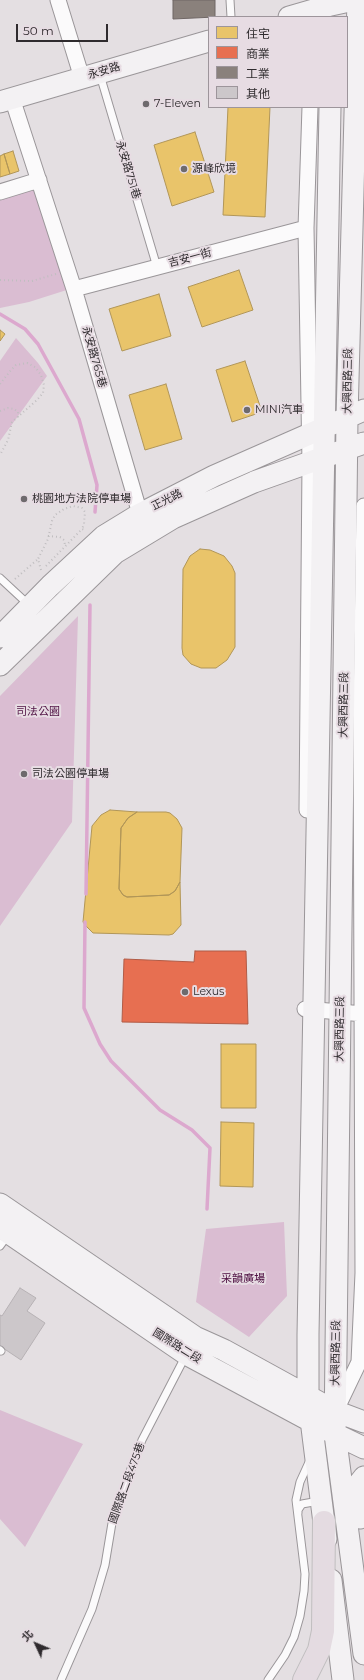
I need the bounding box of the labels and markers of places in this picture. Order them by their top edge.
place label: 7-Eleven [154,97,201,111]
marker: 7-Eleven [141,99,151,109]
place label: 源峰欣境 [192,162,236,176]
marker: 源峰欣境 [179,164,189,174]
place label: MINI汽車 [255,403,303,417]
marker: MINI汽車 [242,405,252,415]
place label: 桃園地方法院停車場 [32,492,131,506]
marker: 桃園地方法院停車場 [19,494,29,504]
place label: 司法公園停車場 [32,767,109,781]
marker: 司法公園停車場 [19,769,29,779]
place label: Lexus [193,985,224,999]
marker: Lexus [180,987,190,997]

